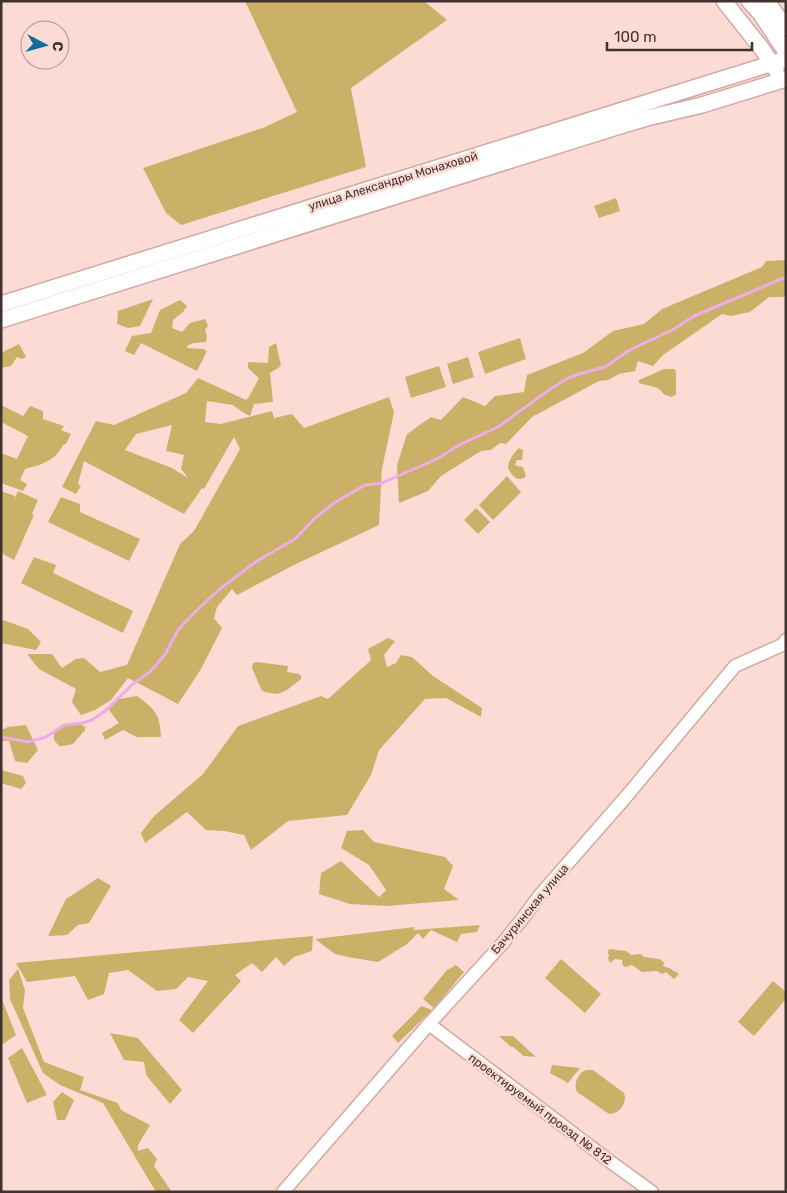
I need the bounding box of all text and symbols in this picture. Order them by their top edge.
north arrow [20,20,70,70]
scale bar [607,20,752,52]
text: 100 m [614,28,656,46]
text: С [48,41,66,52]
street label: улица Александры Монаховой [307,149,479,213]
street label: Бачуринская улица [488,861,572,957]
street label: проектируемый проезд № 812 [466,1051,614,1167]

